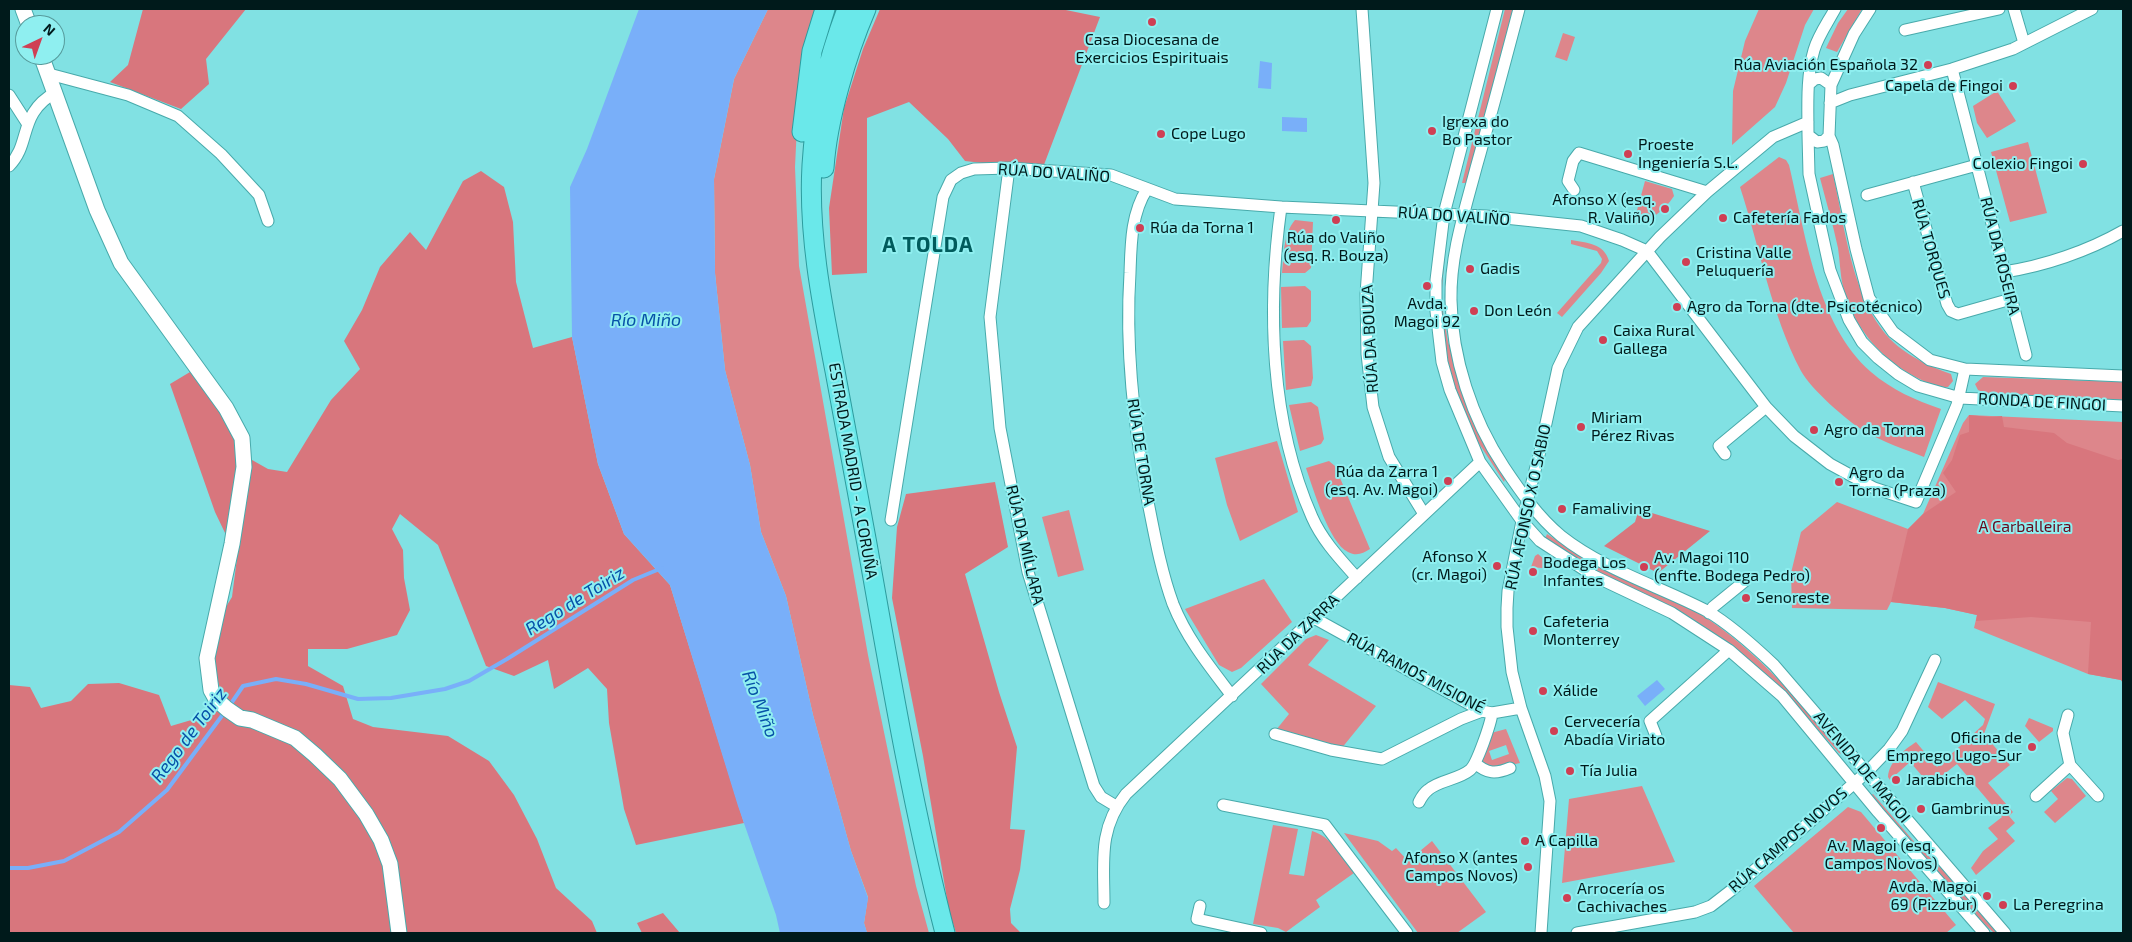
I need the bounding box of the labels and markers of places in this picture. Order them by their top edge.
marker: Casa Diocesana de Exercicios Espirituais [1146,16,1158,28]
place label: Casa Diocesana de Exercicios Espirituais [1075,30,1229,68]
place label: Rúa Aviación Española 32 [1734,55,1918,75]
marker: Rúa Aviación Española 32 [1922,59,1934,71]
place label: Capela de Fingoi [1885,76,2003,96]
marker: Capela de Fingoi [2007,80,2019,92]
place label: Igrexa do Bo Pastor [1442,112,1512,150]
place label: Cope Lugo [1171,124,1246,144]
marker: Igrexa do Bo Pastor [1426,125,1438,137]
marker: Cope Lugo [1155,128,1167,140]
place label: Proeste Ingeniería S.L. [1638,135,1738,173]
marker: Proeste Ingeniería S.L. [1622,148,1634,160]
place label: Colexio Fingoi [1973,154,2073,174]
marker: Colexio Fingoi [2077,158,2089,170]
place label: Afonso X (esq. R. Valiño) [1552,190,1655,228]
marker: Afonso X (esq. R. Valiño) [1659,203,1671,215]
place label: Cafetería Fados [1733,208,1846,228]
marker: Cafetería Fados [1717,212,1729,224]
marker: Rúa do Valiño (esq. R. Bouza) [1330,214,1342,226]
place label: Rúa da Torna 1 [1150,218,1254,238]
marker: Rúa da Torna 1 [1134,222,1146,234]
place label: Rúa do Valiño (esq. R. Bouza) [1283,228,1389,266]
place label: Cristina Valle Peluquería [1696,243,1792,281]
marker: Cristina Valle Peluquería [1680,256,1692,268]
place label: Gadis [1480,259,1520,279]
marker: Gadis [1464,263,1476,275]
marker: Avda. Magoi 92 [1421,280,1433,292]
place label: Avda. Magoi 92 [1394,294,1460,332]
place label: Agro da Torna (dte. Psicotécnico) [1687,297,1923,317]
place label: Don León [1484,301,1552,321]
marker: Agro da Torna (dte. Psicotécnico) [1671,301,1683,313]
marker: Don León [1468,305,1480,317]
place label: Caixa Rural Gallega [1613,321,1695,359]
marker: Caixa Rural Gallega [1597,334,1609,346]
place label: Miriam Pérez Rivas [1591,408,1675,446]
place label: Agro da Torna [1824,420,1924,440]
marker: Miriam Pérez Rivas [1575,421,1587,433]
marker: Agro da Torna [1808,424,1820,436]
place label: Rúa da Zarra 1 (esq. Av. Magoi) [1325,462,1438,500]
place label: Agro da Torna (Praza) [1849,463,1946,501]
marker: Rúa da Zarra 1 (esq. Av. Magoi) [1442,475,1454,487]
marker: Agro da Torna (Praza) [1833,476,1845,488]
place label: Famaliving [1572,499,1651,519]
marker: Famaliving [1556,503,1568,515]
place label: Afonso X (cr. Magoi) [1411,547,1487,585]
place label: Av. Magoi 110 (enfte. Bodega Pedro) [1654,548,1810,586]
place label: Bodega Los Infantes [1543,553,1626,591]
marker: Afonso X (cr. Magoi) [1491,560,1503,572]
marker: Av. Magoi 110 (enfte. Bodega Pedro) [1638,561,1650,573]
marker: Bodega Los Infantes [1527,566,1539,578]
place label: Senoreste [1756,588,1830,608]
marker: Senoreste [1740,592,1752,604]
place label: Cafeteria Monterrey [1543,612,1620,650]
marker: Cafeteria Monterrey [1527,625,1539,637]
place label: Xálide [1553,681,1598,701]
marker: Xálide [1537,685,1549,697]
place label: Cervecería Abadía Viriato [1564,712,1665,750]
marker: Cervecería Abadía Viriato [1548,725,1560,737]
place label: Oficina de Emprego Lugo-Sur [1887,728,2022,766]
marker: Oficina de Emprego Lugo-Sur [2026,741,2038,753]
place label: Tía Julia [1580,761,1638,781]
marker: Tía Julia [1564,765,1576,777]
place label: Jarabicha [1906,770,1974,790]
marker: Jarabicha [1890,774,1902,786]
place label: Gambrinus [1931,799,2010,819]
marker: Gambrinus [1915,803,1927,815]
marker: Av. Magoi (esq. Campos Novos) [1875,822,1887,834]
place label: A Capilla [1535,831,1598,851]
marker: A Capilla [1519,835,1531,847]
place label: Av. Magoi (esq. Campos Novos) [1825,836,1937,874]
place label: Afonso X (antes Campos Novos) [1404,848,1518,886]
marker: Afonso X (antes Campos Novos) [1522,861,1534,873]
place label: Avda. Magoi 69 (Pizzbur) [1889,877,1977,915]
place label: Arrocería os Cachivaches [1577,879,1667,917]
marker: Avda. Magoi 69 (Pizzbur) [1981,890,1993,902]
marker: Arrocería os Cachivaches [1561,892,1573,904]
place label: La Peregrina [2013,895,2104,915]
marker: La Peregrina [1997,899,2009,911]

